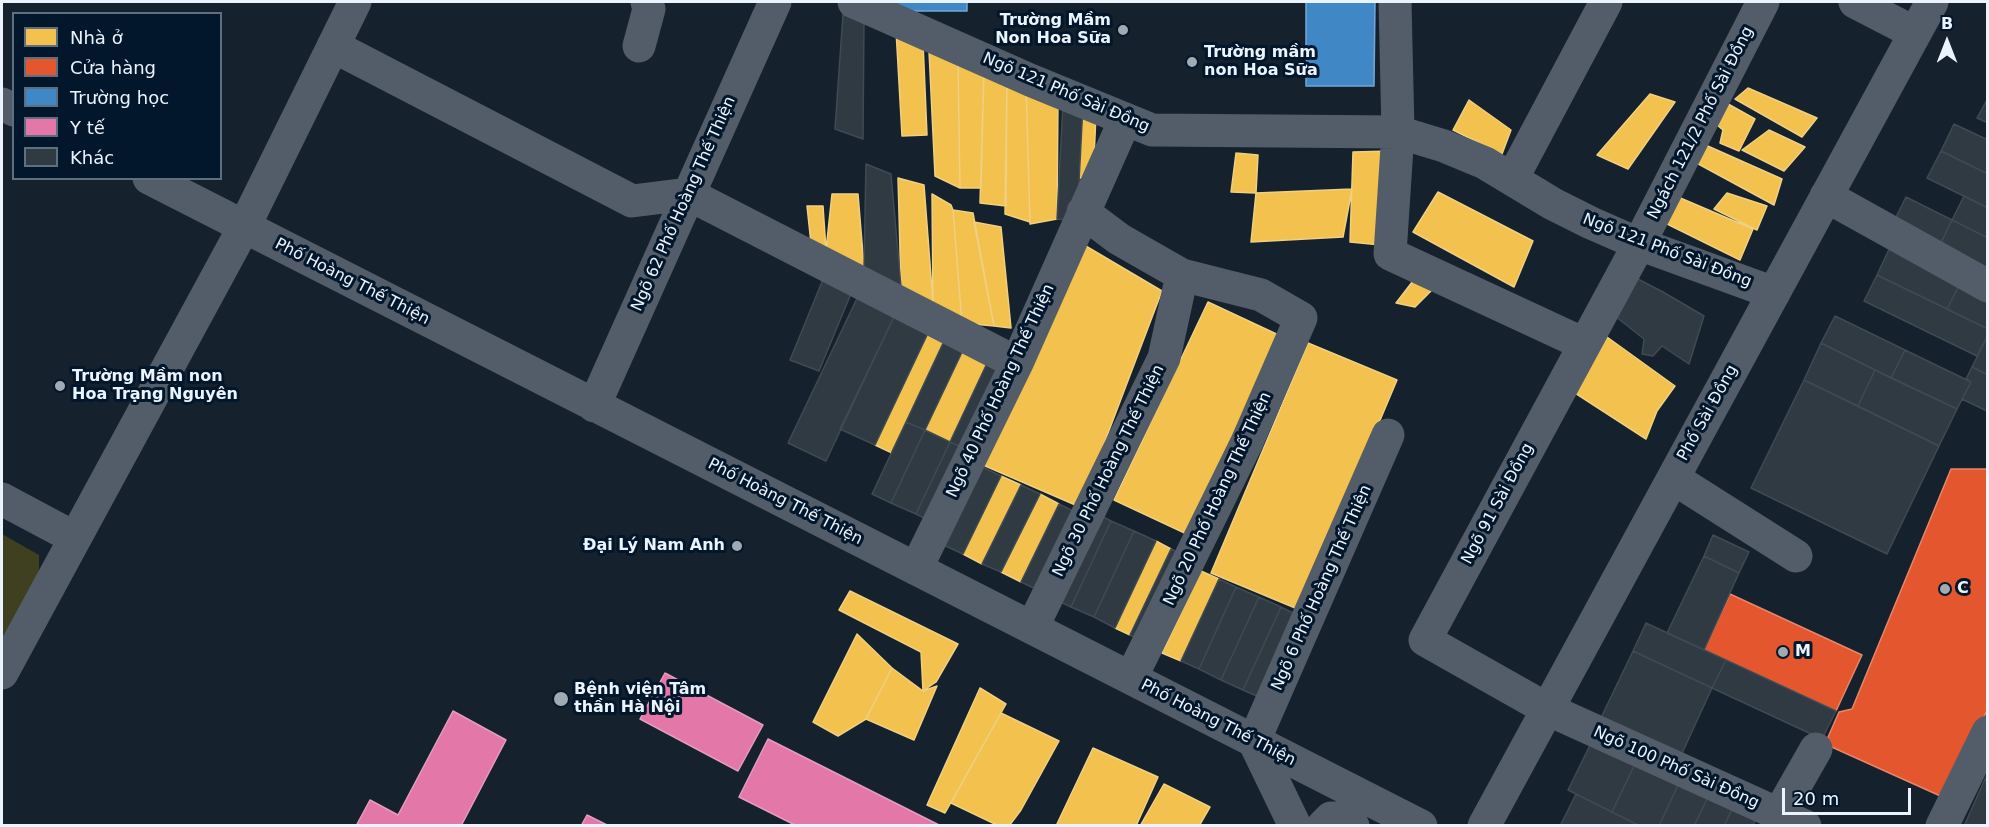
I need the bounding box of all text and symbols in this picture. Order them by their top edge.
place label: Trường Mầm Non Hoa Sữa [995,11,1111,49]
legend [12,12,222,180]
north arrow [1917,12,1977,72]
text: B [1941,14,1953,33]
marker: Trường Mầm Non Hoa Sữa [1116,23,1130,37]
street label: Ngách 121/2 Phố Sài Đồng [1644,23,1758,223]
text: Nhà ở [70,27,123,48]
place label: Trường mầm non Hoa Sữa [1204,43,1318,81]
street label: Ngõ 121 Phố Sài Đồng [980,49,1152,137]
marker: Trường mầm non Hoa Sữa [1185,55,1199,69]
text: Cửa hàng [70,57,156,78]
text: Trường học [70,87,169,108]
street label: Ngõ 62 Phố Hoàng Thế Thiện [628,94,740,314]
text: Y tế [70,117,105,138]
text: Khác [70,147,114,168]
street label: Ngõ 121 Phố Sài Đồng [1580,210,1754,292]
street label: Phố Hoàng Thế Thiện [272,235,432,329]
street label: Ngõ 40 Phố Hoàng Thế Thiện [943,281,1059,501]
street label: Ngõ 30 Phố Hoàng Thế Thiện [1049,362,1169,580]
street label: Phố Sài Đồng [1674,362,1742,464]
place label: Trường Mầm non Hoa Trạng Nguyên [72,367,238,405]
marker: Trường Mầm non Hoa Trạng Nguyên [53,379,67,393]
street label: Ngõ 20 Phố Hoàng Thế Thiện [1160,389,1276,609]
street label: Ngõ 91 Sài Đồng [1458,440,1538,568]
street label: Phố Hoàng Thế Thiện [705,455,865,549]
street label: Ngõ 6 Phố Hoàng Thế Thiện [1268,482,1376,694]
place label: Đại Lý Nam Anh [583,536,725,556]
marker: Đại Lý Nam Anh [730,539,744,553]
place label: C [1957,579,1969,599]
marker: C [1938,582,1952,596]
place label: M [1795,642,1811,662]
marker: M [1776,645,1790,659]
street label: Phố Hoàng Thế Thiện [1138,676,1298,770]
place label: Bệnh viện Tâm thần Hà Nội [574,680,706,718]
marker: Bệnh viện Tâm thần Hà Nội [552,690,570,708]
street label: Ngõ 100 Phố Sài Đồng [1590,723,1762,813]
scale bar [1785,776,1914,814]
text: 20 m [1793,788,1839,809]

